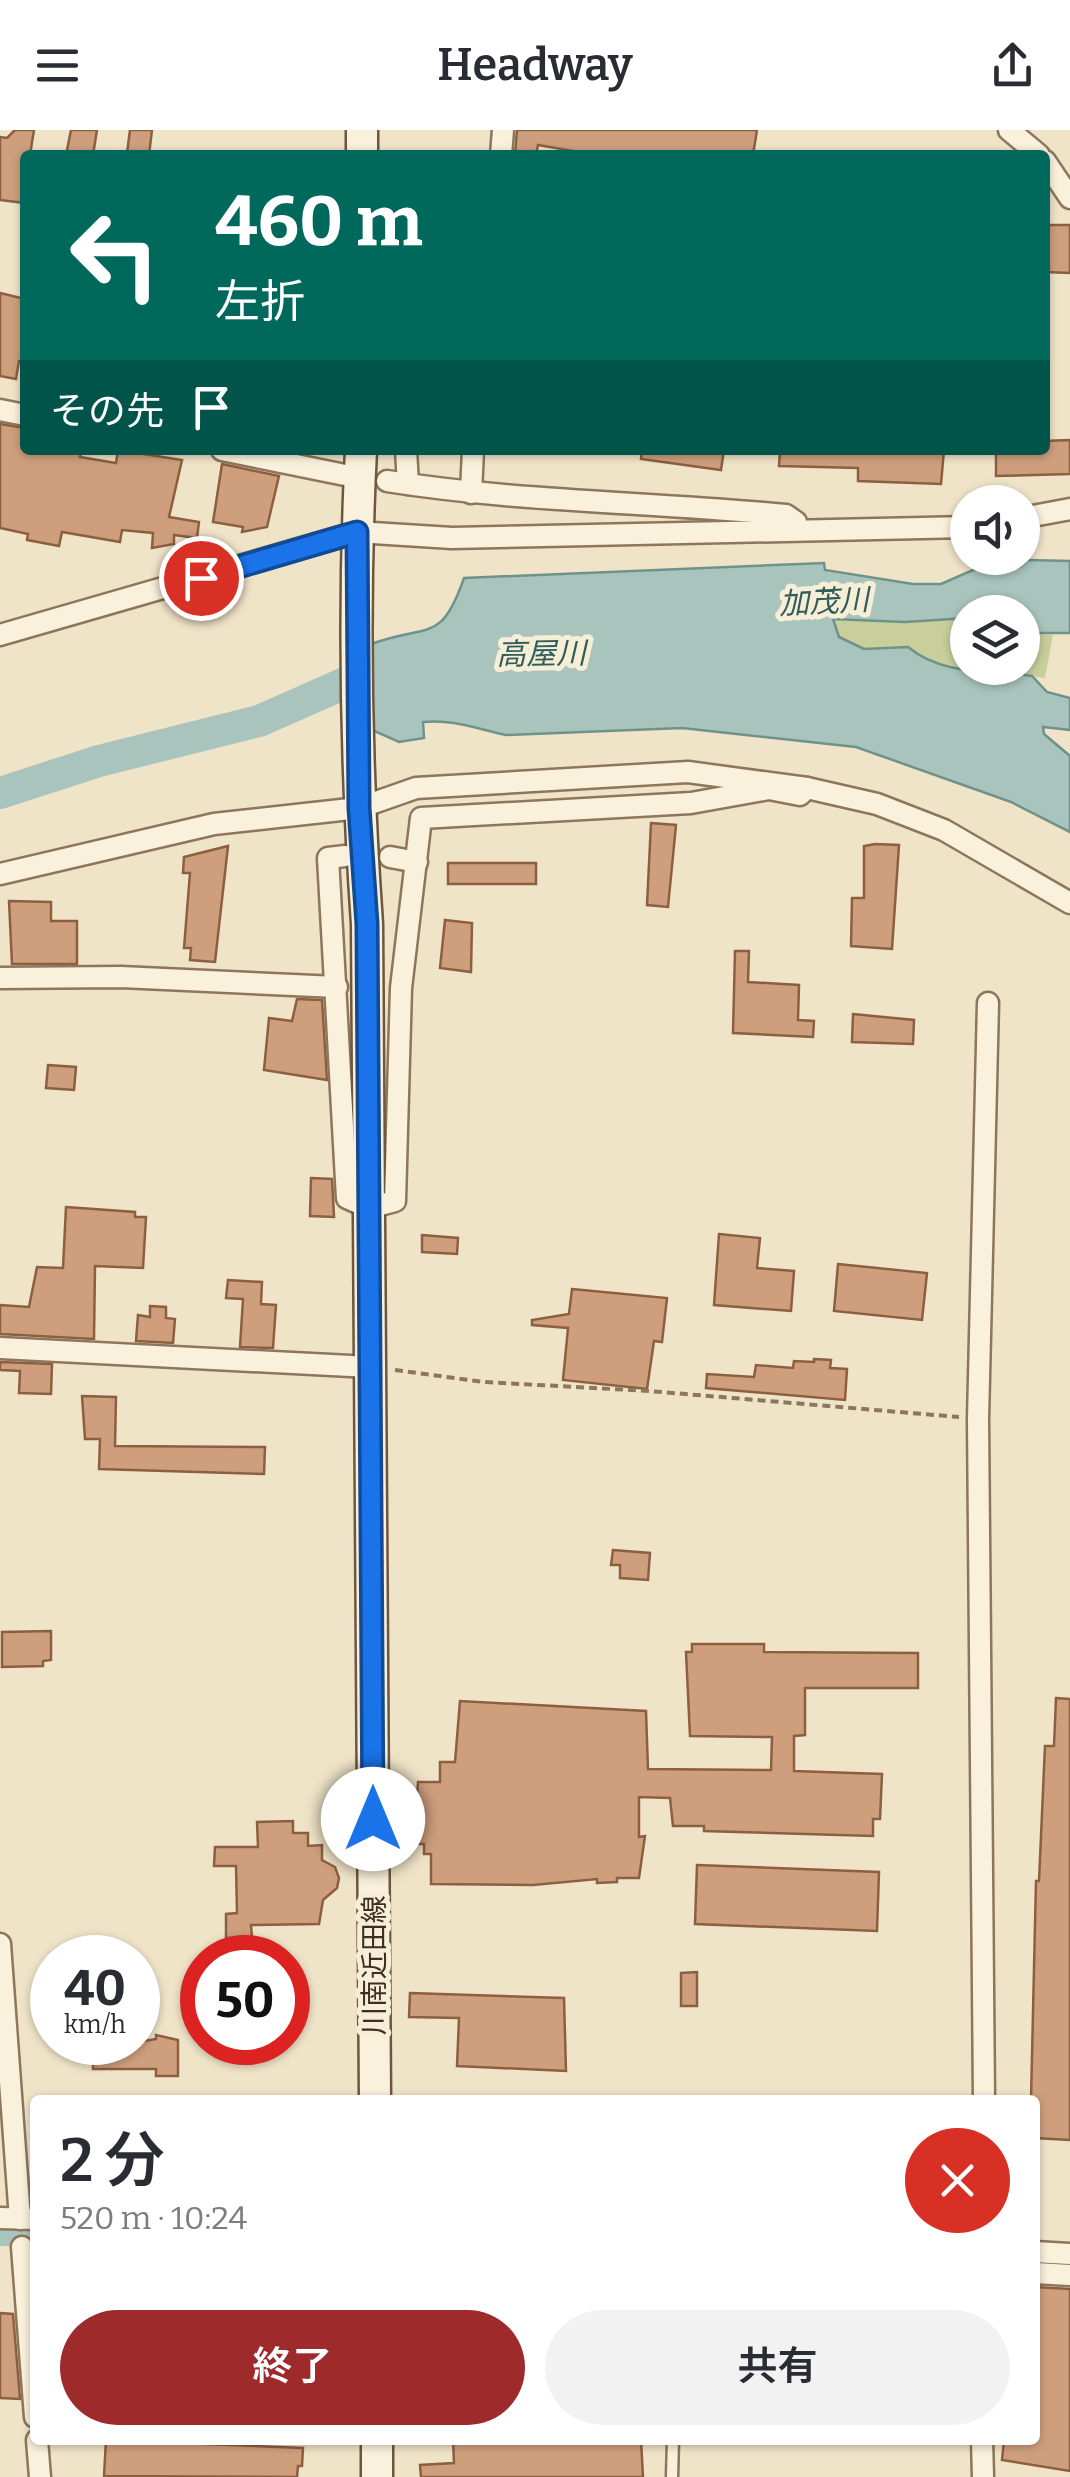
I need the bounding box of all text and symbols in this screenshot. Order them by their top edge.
icon: menu [30,38,85,93]
text: Headway [437,38,633,92]
icon: share [985,38,1040,93]
text: 460 m [215,180,423,264]
icon: left [50,190,180,320]
text: 左折 [215,275,305,329]
icon: arrive [184,380,239,435]
text: その先 [50,388,164,434]
map controls [950,485,1040,685]
button: sound [950,485,1040,575]
pin [159,536,244,621]
icon: arrive [174,551,229,606]
water label: 加茂川 [778,582,873,622]
button: layers [950,595,1040,685]
water label: 高屋川 [496,635,589,673]
position arrow [321,1767,425,1871]
street label: 川南近田線 [358,1895,391,2035]
speed limit sign: 50 [180,1935,310,2065]
text: 40 [64,1958,126,2018]
text: km/h [64,2010,126,2040]
text: 2 分 [60,2125,165,2197]
button: close [905,2128,1010,2233]
text: 520 m · 10:24 [60,2199,247,2237]
button: 終了 [60,2310,525,2425]
button: 共有 [545,2310,1010,2425]

